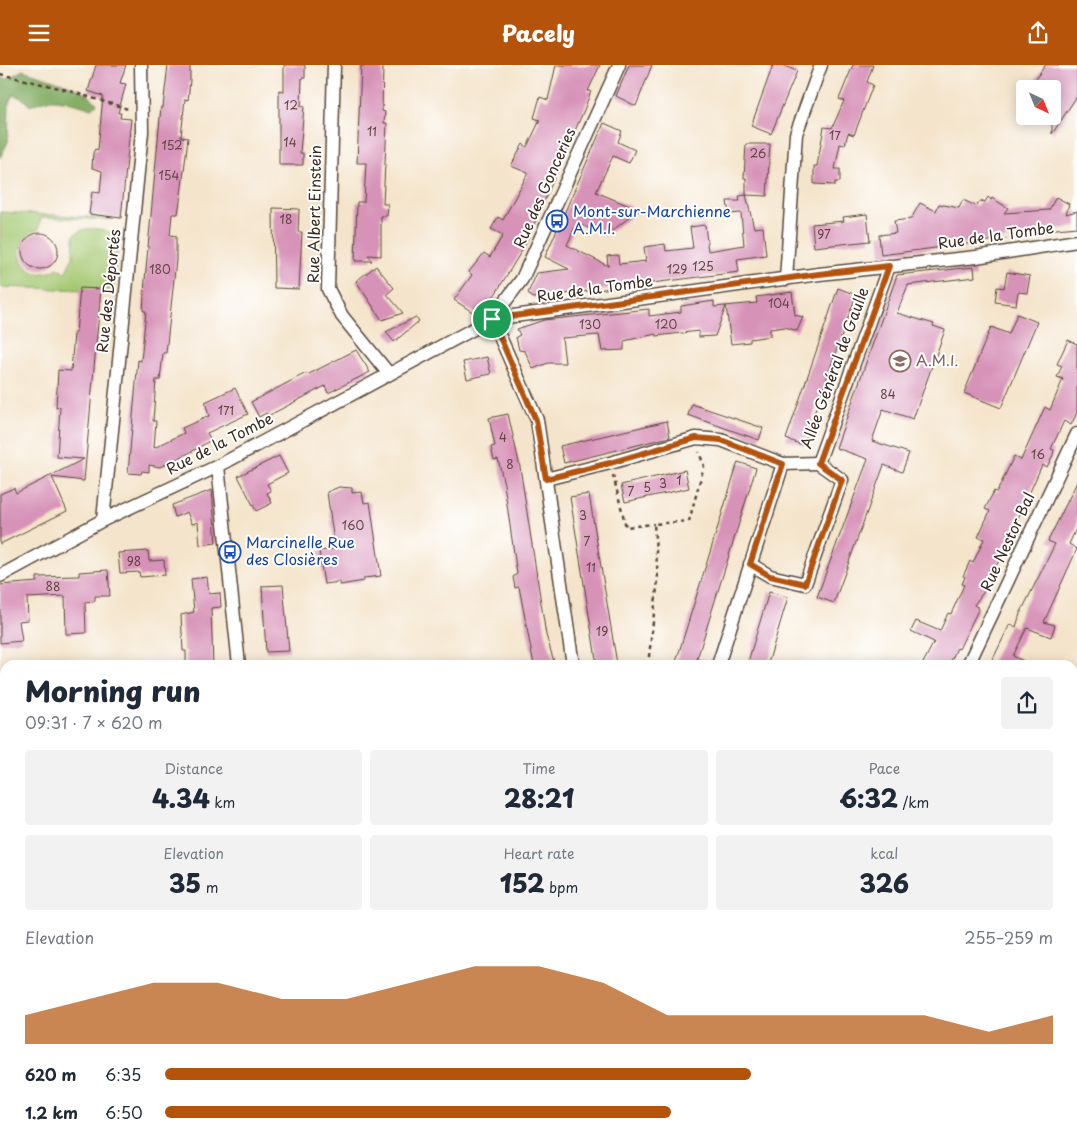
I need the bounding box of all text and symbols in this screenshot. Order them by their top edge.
text: Pacely [502,16,575,49]
icon: menu [25,19,53,47]
icon: share [1024,19,1052,47]
north arrow [1016,80,1061,125]
map controls [1016,80,1061,125]
house number: 12 [284,96,298,114]
house number: 11 [367,122,377,140]
street label: Rue des Gonceries [507,123,581,251]
house number: 17 [829,126,841,144]
house number: 14 [283,133,297,151]
house number: 152 [161,136,183,154]
house number: 26 [750,144,766,162]
street label: Rue Albert Einstein [301,145,326,283]
house number: 154 [158,166,180,184]
place label: Mont-sur-Marchienne A.M.I. [573,199,731,239]
bus stop icon: Mont-sur-Marchienne A.M.I. [545,209,569,233]
house number: 18 [280,210,292,228]
street label: Rue de la Tombe [936,215,1055,254]
house number: 97 [817,225,831,243]
street label: Rue des Déportés [90,228,125,354]
house number: 125 [692,257,714,275]
house number: 180 [149,260,171,278]
house number: 129 [667,260,687,278]
street label: Rue de la Tombe [535,268,654,307]
street label: Allée Général de Gaulle [794,284,874,451]
house number: 104 [768,294,790,312]
pin [471,298,513,340]
icon: arrive [478,305,506,333]
house number: 130 [579,315,601,333]
house number: 120 [655,315,677,333]
place label: A.M.I. [916,348,959,371]
school or university icon: A.M.I. [888,349,912,373]
house number: 84 [880,385,896,403]
house number: 171 [218,401,234,419]
street label: Rue de la Tombe [162,406,277,479]
house number: 4 [499,428,507,446]
house number: 16 [1031,445,1045,463]
house number: 8 [506,455,514,473]
house number: 1 [676,471,682,489]
house number: 3 [659,474,667,492]
house number: 5 [643,478,651,496]
house number: 7 [628,482,635,500]
street label: Rue Nestor Bal [974,488,1040,595]
house number: 3 [579,506,587,524]
house number: 160 [342,516,365,534]
place label: Marcinelle Rue des Closières [246,530,355,570]
house number: 7 [584,532,591,550]
bus stop icon: Marcinelle Rue des Closières [218,540,242,564]
house number: 98 [127,552,141,570]
house number: 11 [586,558,596,576]
house number: 88 [46,577,60,595]
house number: 19 [596,622,608,640]
text: Morning run [25,669,201,712]
button: share [1001,677,1053,729]
text: 09:31 · 7 × 620 m [25,710,163,734]
text: Distance [164,758,223,779]
text: Time [522,758,556,779]
text: Pace [869,758,900,779]
text: 4.34 [152,779,210,817]
text: 28:21 [504,779,574,817]
text: 6:32 [839,779,898,817]
text: km [210,792,235,813]
text: /km [898,792,929,813]
text: Elevation [163,843,224,864]
text: Heart rate [504,843,574,864]
text: kcal [870,843,898,864]
text: 35 [169,864,201,902]
text: 152 [500,864,545,902]
text: 326 [860,864,909,902]
text: m [201,877,218,898]
text: bpm [545,877,578,898]
text: Elevation [25,925,94,949]
text: 255–259 m [964,925,1053,949]
text: 620 m [25,1062,76,1086]
text: 6:35 [105,1062,141,1086]
text: 1.2 km [25,1100,78,1124]
text: 6:50 [105,1100,143,1124]

